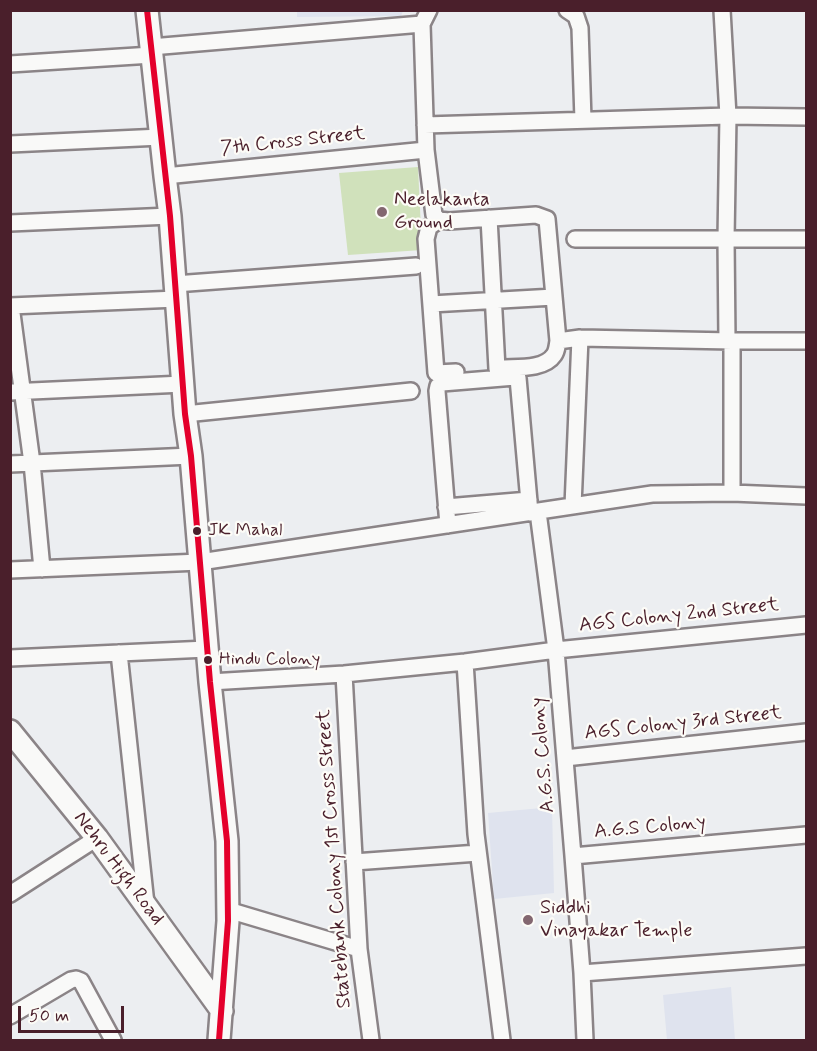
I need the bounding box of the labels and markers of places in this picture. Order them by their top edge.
place label: Neelakanta Ground [394,189,490,236]
marker: Neelakanta Ground [375,205,389,219]
place label: JK Mahal [208,520,282,542]
marker: JK Mahal [191,525,203,537]
place label: Hindu Colony [219,649,320,671]
marker: Hindu Colony [202,654,214,666]
place label: Siddhi Vinayakar Temple [540,897,692,944]
marker: Siddhi Vinayakar Temple [521,913,535,927]

